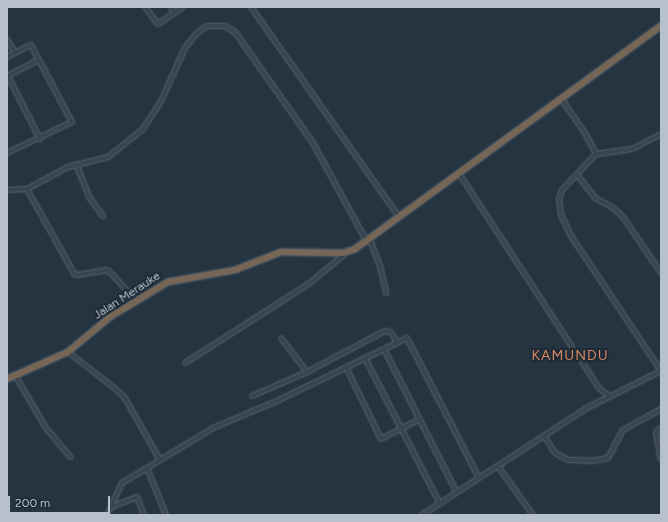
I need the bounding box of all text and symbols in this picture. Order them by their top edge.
street label: Jalan Merauke [91,269,163,323]
district label: KAMUNDU [531,348,609,364]
scale bar [10,488,112,514]
text: 200 m [15,496,50,510]

